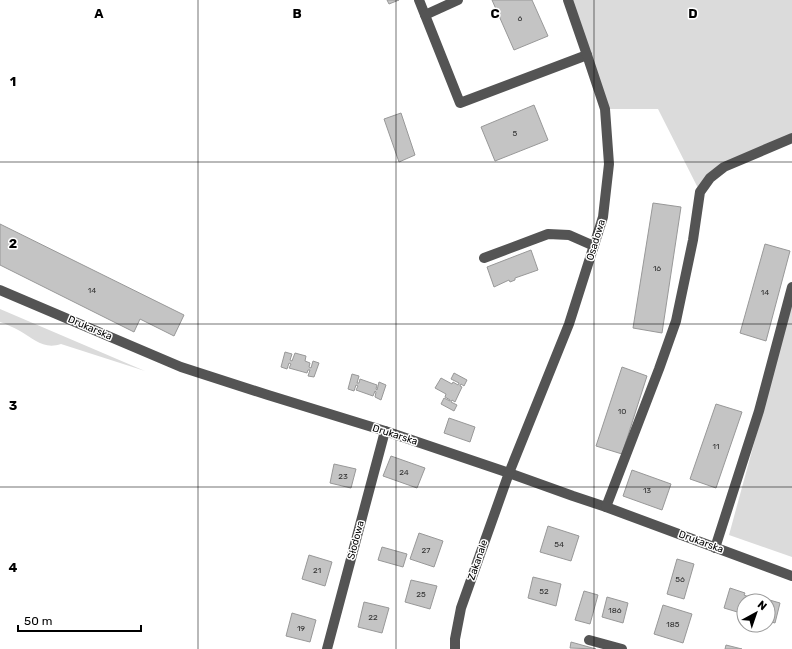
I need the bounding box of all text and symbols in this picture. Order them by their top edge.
text: A [94,6,104,21]
text: B [292,6,302,21]
text: C [490,6,500,21]
text: D [688,6,698,21]
house number: 6 [518,14,523,23]
text: 1 [10,74,16,89]
house number: 5 [513,129,518,138]
street label: Osadowa [584,218,608,262]
text: 2 [9,236,17,251]
house number: 16 [653,264,661,273]
house number: 14 [88,286,96,295]
house number: 14 [761,288,769,297]
street label: Drukarska [66,313,114,343]
text: 3 [9,398,18,413]
house number: 10 [618,407,626,416]
street label: Drukarska [371,422,419,448]
house number: 11 [713,442,719,451]
house number: 24 [399,468,409,477]
house number: 23 [338,472,348,481]
house number: 13 [643,486,651,495]
street label: Słodowa [345,519,367,561]
street label: Drukarska [677,528,725,556]
street label: Zakanale [466,538,491,582]
house number: 54 [554,540,564,549]
house number: 27 [422,546,430,555]
text: 4 [9,560,18,575]
house number: 21 [313,566,321,575]
house number: 56 [675,575,685,584]
house number: 52 [539,587,549,596]
house number: 25 [416,590,426,599]
north arrow [736,593,776,633]
text: N [755,598,769,613]
house number: 186 [608,606,622,615]
scale bar [18,607,141,633]
house number: 22 [368,613,378,622]
text: 50 m [24,614,52,628]
house number: 185 [666,620,680,629]
house number: 19 [297,624,305,633]

